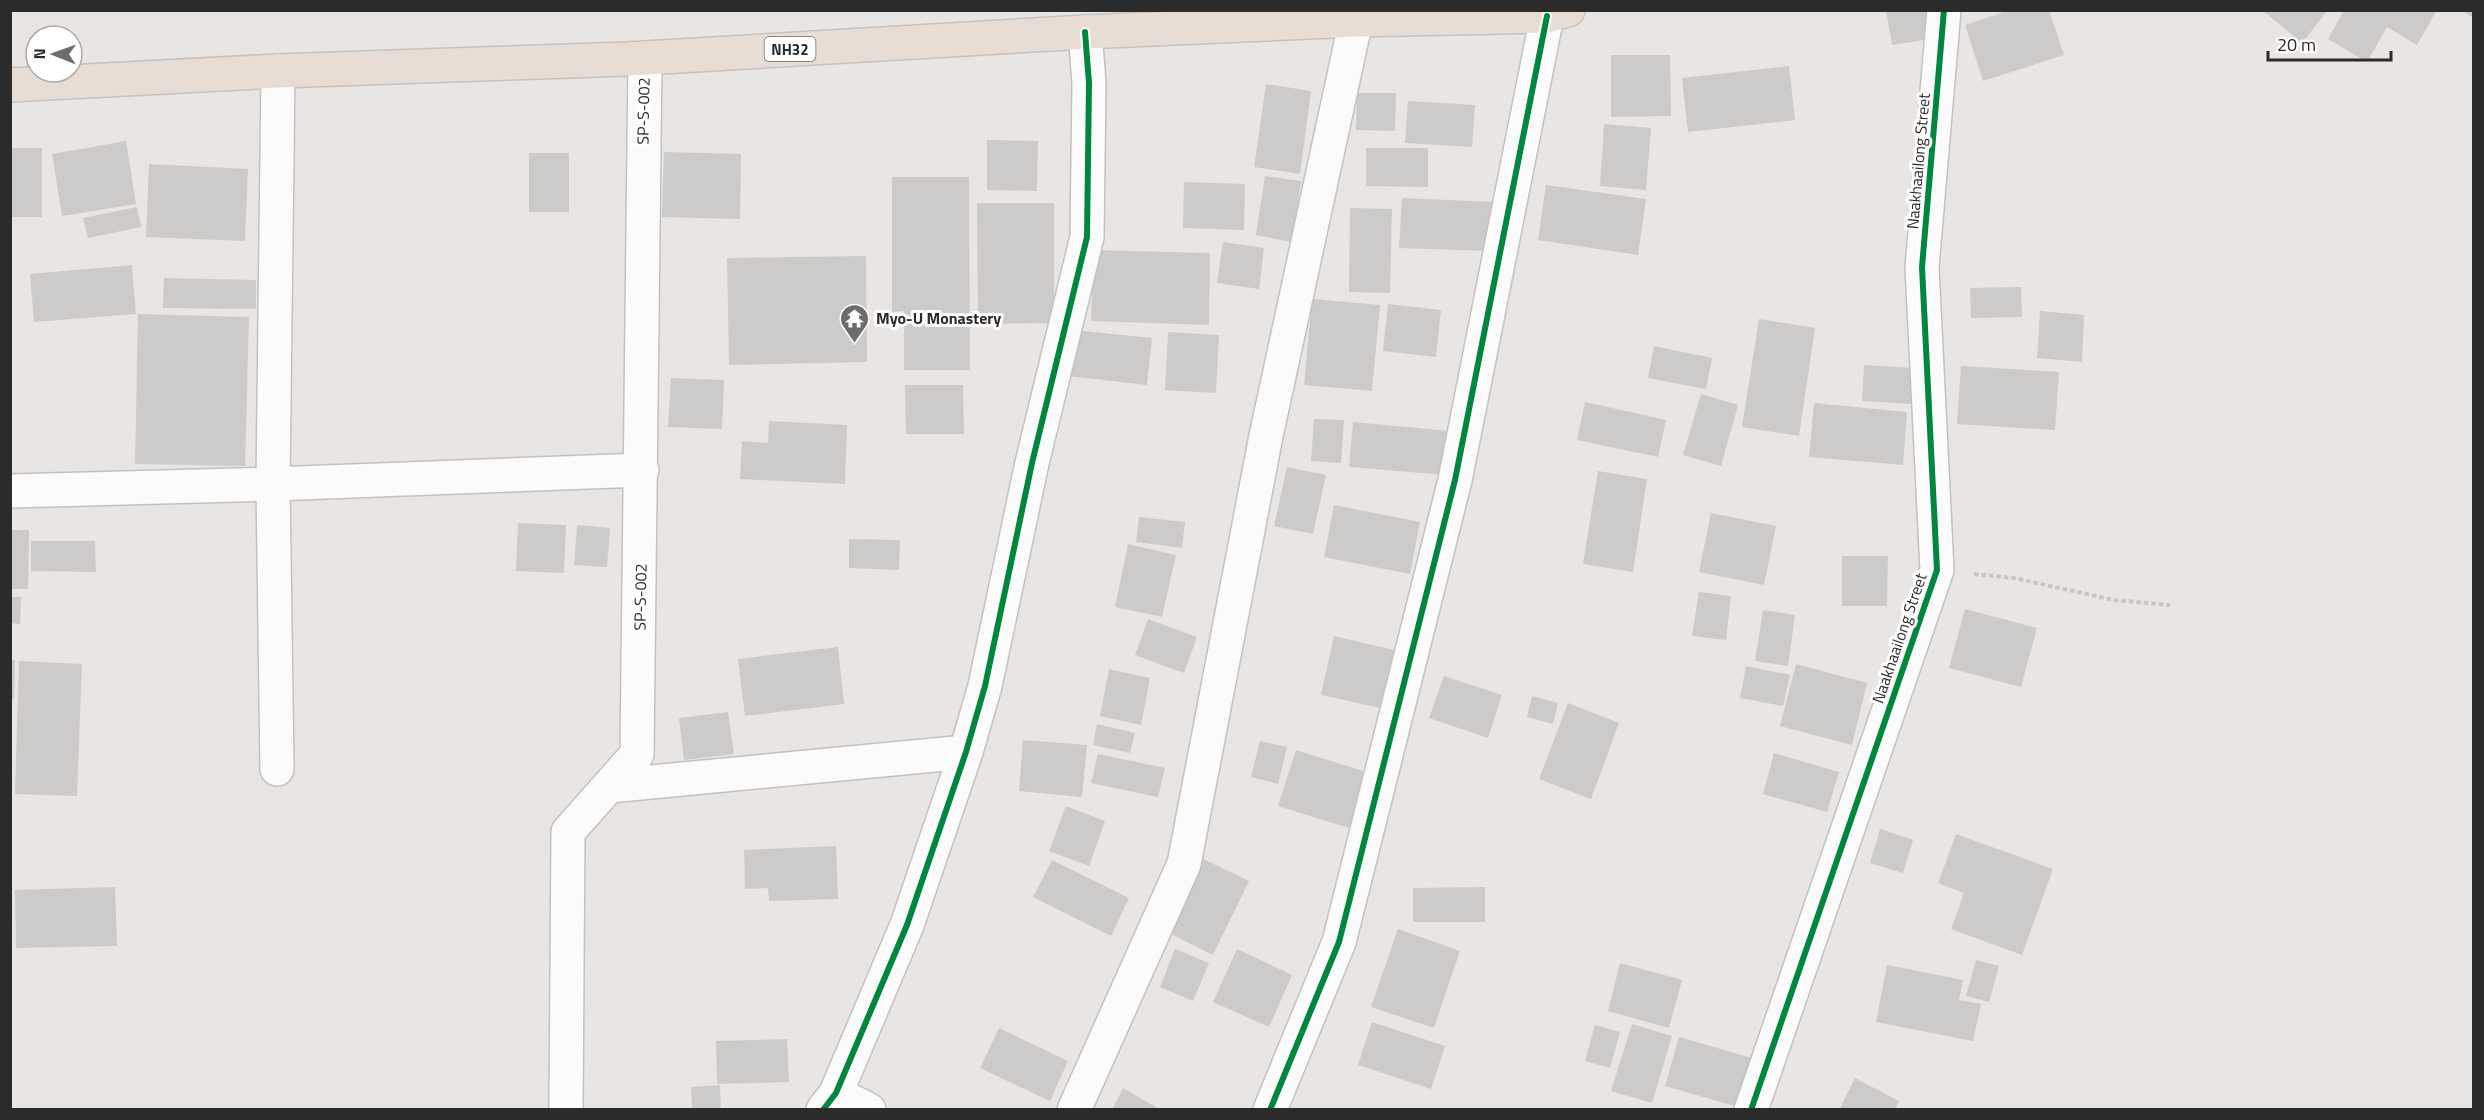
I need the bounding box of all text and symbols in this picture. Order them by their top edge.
north arrow [24,24,84,84]
scale bar [2268,24,2391,62]
text: 20 m [2277,31,2316,58]
road number: NH32 [764,37,816,61]
text: N [27,48,51,59]
street label: SP-S-002 [630,77,656,145]
street label: Naakhaailong Street [1900,92,1936,230]
temple icon: Myo-U Monastery [839,302,871,344]
place label: Myo-U Monastery [876,306,1001,330]
street label: SP-S-002 [627,563,653,631]
street label: Naakhaailong Street [1865,569,1933,706]

